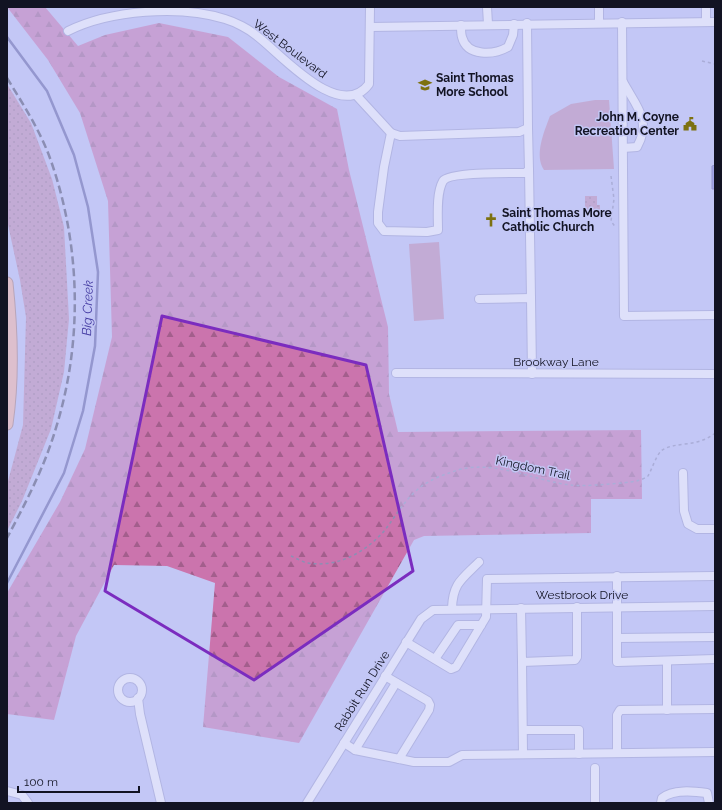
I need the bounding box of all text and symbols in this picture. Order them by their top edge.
street label: West Boulevard [251,17,329,81]
place label: Saint Thomas More School [436,71,514,99]
school or university icon: Saint Thomas More School [417,77,433,93]
place label: John M. Coyne Recreation Center [575,110,679,138]
public building icon: John M. Coyne Recreation Center [682,116,698,132]
place label: Saint Thomas More Catholic Church [502,206,612,234]
church icon: Saint Thomas More Catholic Church [483,212,499,228]
water label: Big Creek [79,280,96,336]
street label: Brookway Lane [513,355,599,369]
street label: Kingdom Trail [494,453,572,483]
street label: Westbrook Drive [536,588,628,602]
street label: Rabbit Run Drive [332,648,392,734]
scale bar [18,768,139,794]
text: 100 m [24,775,58,789]

